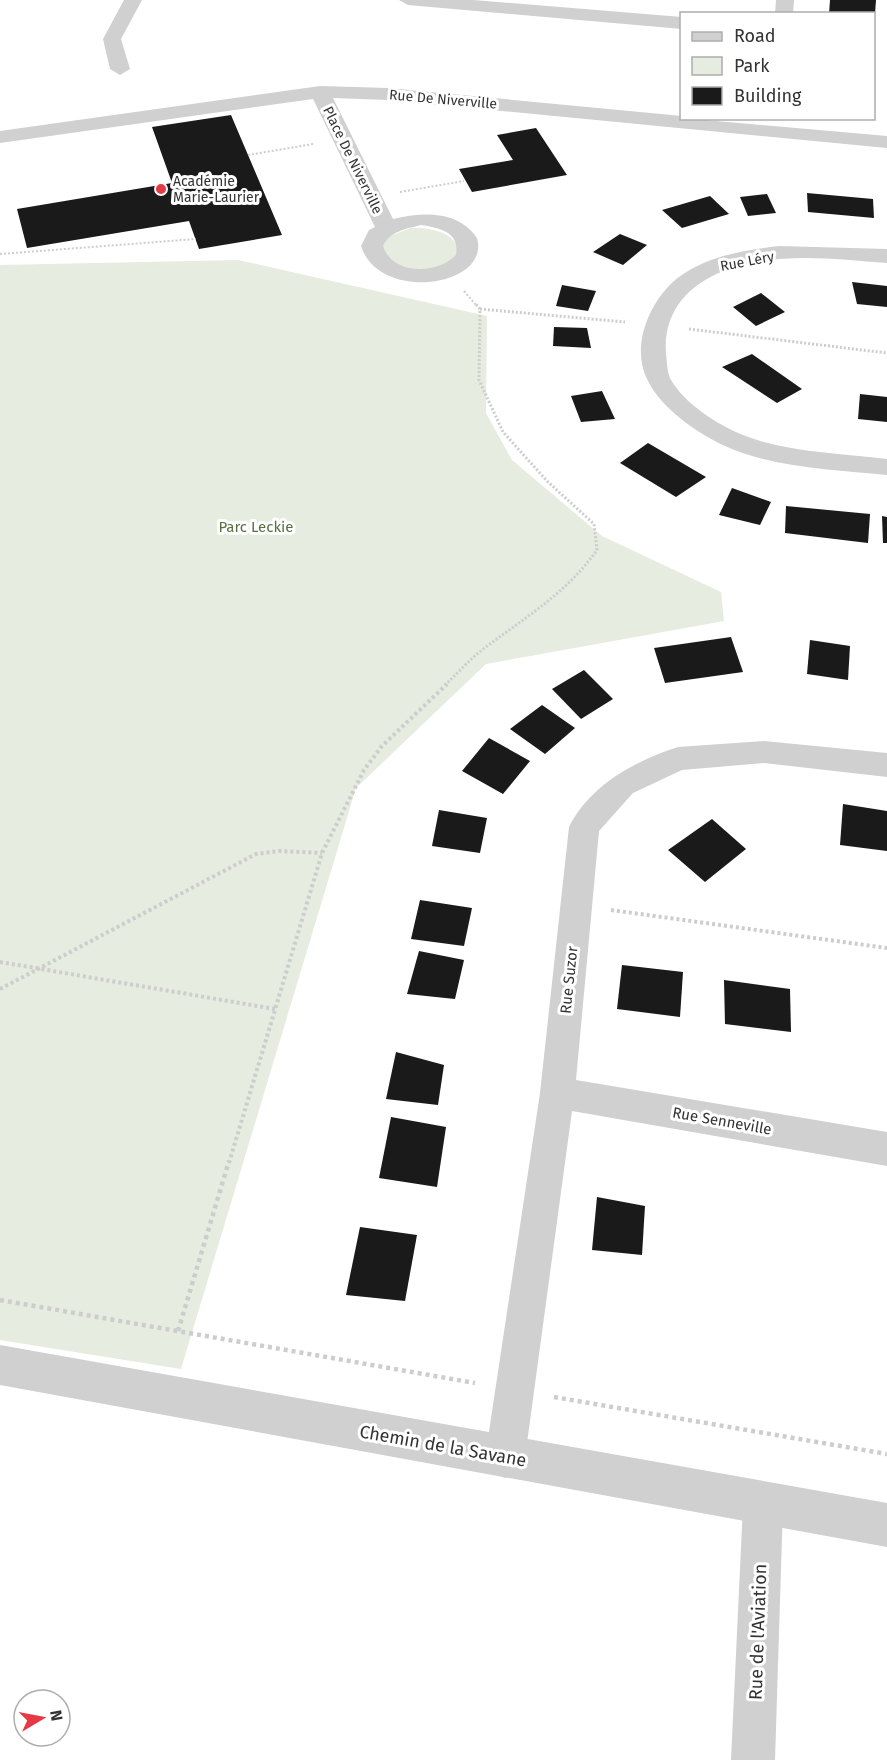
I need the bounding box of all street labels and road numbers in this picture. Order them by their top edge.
street label: Rue De Niverville [388,86,498,113]
street label: Place De Niverville [319,104,386,217]
street label: Rue Léry [719,248,776,275]
street label: Rue Suzor [557,945,582,1015]
street label: Rue Senneville [671,1103,773,1139]
street label: Chemin de la Savane [358,1420,528,1472]
street label: Rue de l'Aviation [745,1563,771,1701]

